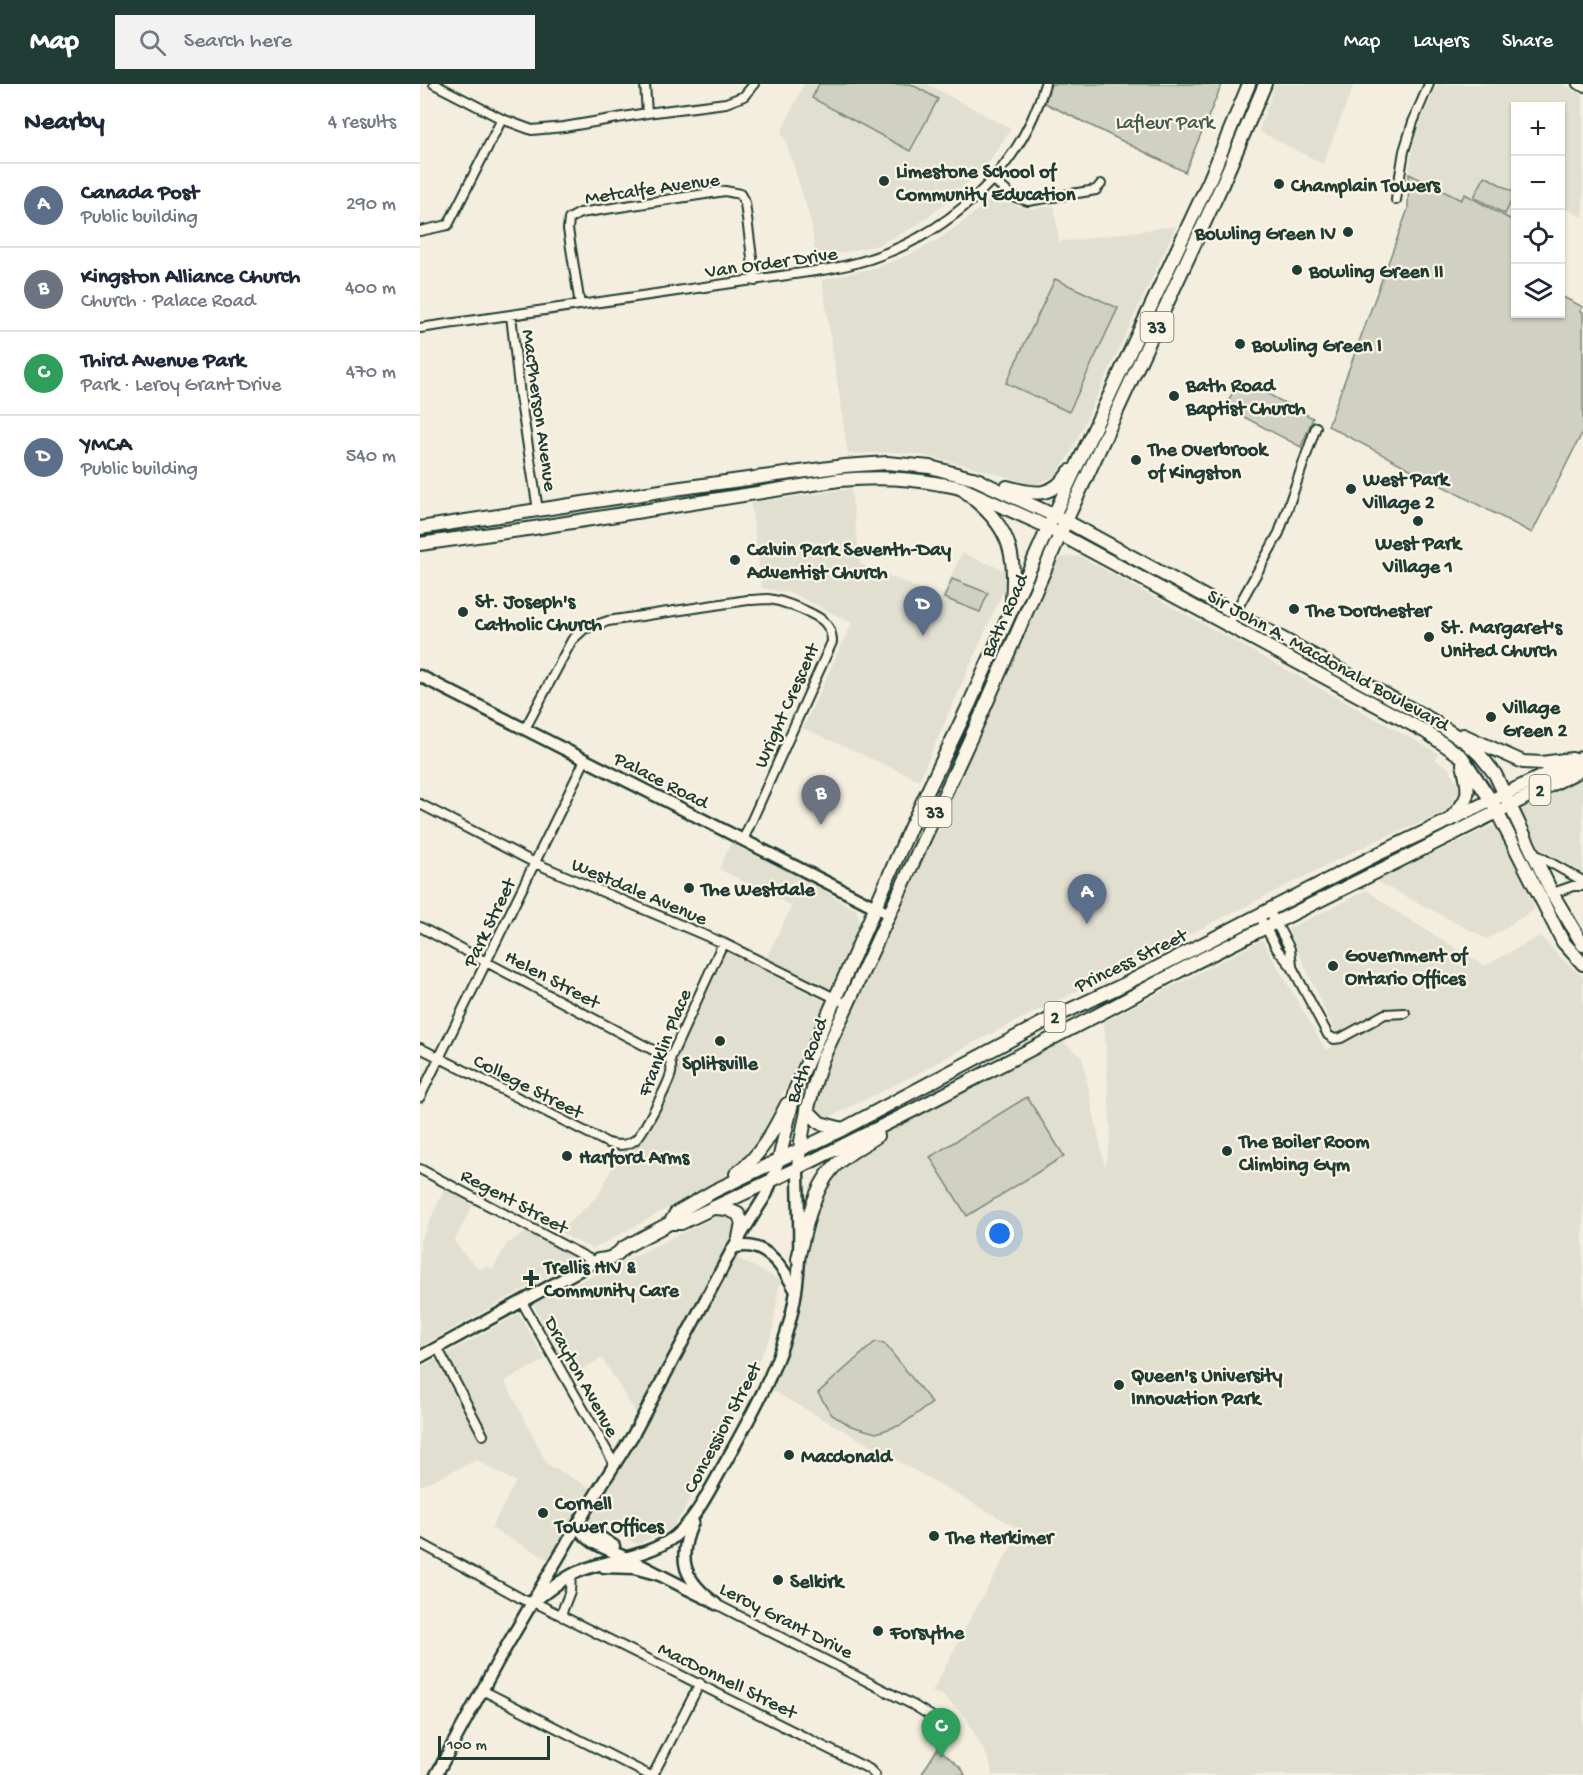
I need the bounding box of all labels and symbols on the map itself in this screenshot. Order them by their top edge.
park label: Lafleur Park [1116,113,1216,136]
place label: Limestone School of Community Education [895,162,1076,208]
street label: Metcalfe Avenue [584,170,722,211]
marker: Limestone School of Community Education [877,174,891,188]
place label: Champlain Towers [1290,176,1442,199]
marker: Champlain Towers [1272,177,1286,191]
place label: Bowling Green IV [1194,224,1336,247]
marker: Bowling Green IV [1341,225,1355,239]
street label: Van Order Drive [703,244,840,285]
place label: Bowling Green II [1308,262,1444,285]
marker: Bowling Green II [1290,263,1304,277]
road number: 33 [1140,312,1174,342]
street label: MacPherson Avenue [515,328,560,494]
place label: Bowling Green I [1251,336,1382,359]
marker: Bowling Green I [1233,337,1247,351]
place label: Bath Road Baptist Church [1185,376,1306,422]
marker: Bath Road Baptist Church [1167,389,1181,403]
place label: The Overbrook of Kingston [1146,440,1269,486]
marker: The Overbrook of Kingston [1129,453,1143,467]
place label: West Park Village 2 [1362,470,1451,516]
marker: West Park Village 2 [1344,482,1358,496]
marker: West Park Village 1 [1411,514,1425,528]
place label: West Park Village 1 [1374,534,1463,580]
place label: Calvin Park Seventh-Day Adventist Church [746,540,951,586]
marker: Calvin Park Seventh-Day Adventist Church [728,553,742,567]
street label: Bath Road [977,569,1036,663]
pin: D [904,586,942,636]
street label: Sir John A. Macdonald Boulevard [1202,586,1454,739]
place label: St. Joseph's Catholic Church [474,592,602,638]
place label: The Dorchester [1304,601,1433,624]
marker: The Dorchester [1287,602,1301,616]
marker: St. Joseph's Catholic Church [456,605,470,619]
place label: St. Margaret's United Church [1441,618,1564,664]
marker: St. Margaret's United Church [1422,630,1436,644]
street label: Wright Crescent [750,639,827,772]
place label: Village Green 2 [1502,698,1568,744]
marker: Village Green 2 [1484,710,1498,724]
street label: Palace Road [608,748,714,817]
road number: 2 [1530,775,1550,805]
pin: B [802,776,840,825]
road number: 33 [918,797,952,827]
street label: Westdale Avenue [567,854,711,932]
street label: Park Street [459,874,523,973]
pin: A [1068,874,1106,924]
place label: The Westdale [699,880,816,903]
marker: The Westdale [682,881,696,895]
street label: Princess Street [1071,924,1193,1000]
place label: Government of Ontario Offices [1345,946,1469,992]
street label: Helen Street [500,947,604,1017]
marker: Government of Ontario Offices [1326,959,1340,973]
street label: Franklin Place [634,986,698,1101]
road number: 2 [1044,1002,1066,1032]
street label: Bath Road [782,1013,835,1108]
marker: Splitsville [713,1034,727,1048]
street label: College Street [469,1051,588,1126]
place label: Splitsville [682,1054,759,1077]
place label: The Boiler Room Climbing Gym [1237,1132,1370,1178]
marker: The Boiler Room Climbing Gym [1220,1144,1234,1158]
place label: Harford Arms [579,1148,691,1171]
marker: Harford Arms [560,1149,574,1163]
street label: Regent Street [456,1165,573,1242]
your location [985,1219,1014,1248]
place label: Trellis HIV & Community Care [542,1258,680,1304]
marker: Trellis HIV & Community Care [522,1269,540,1287]
street label: Drayton Avenue [536,1312,623,1442]
street label: Concession Street [680,1358,769,1498]
place label: Queen's University Innovation Park [1131,1366,1283,1412]
marker: Queen's University Innovation Park [1112,1378,1126,1392]
place label: Macdonald [801,1447,894,1470]
marker: Macdonald [782,1448,796,1462]
place label: Cornell Tower Offices [553,1494,665,1540]
marker: Cornell Tower Offices [536,1506,550,1520]
place label: The Herkimer [944,1528,1055,1551]
marker: The Herkimer [927,1529,941,1543]
place label: Selkirk [790,1572,845,1595]
marker: Selkirk [771,1573,785,1587]
street label: Leroy Grant Drive [715,1579,856,1666]
place label: Forsythe [889,1623,965,1646]
marker: Forsythe [871,1624,885,1638]
street label: MacDonnell Street [653,1639,801,1726]
pin: C [922,1708,960,1758]
scale bar [438,1733,550,1760]

